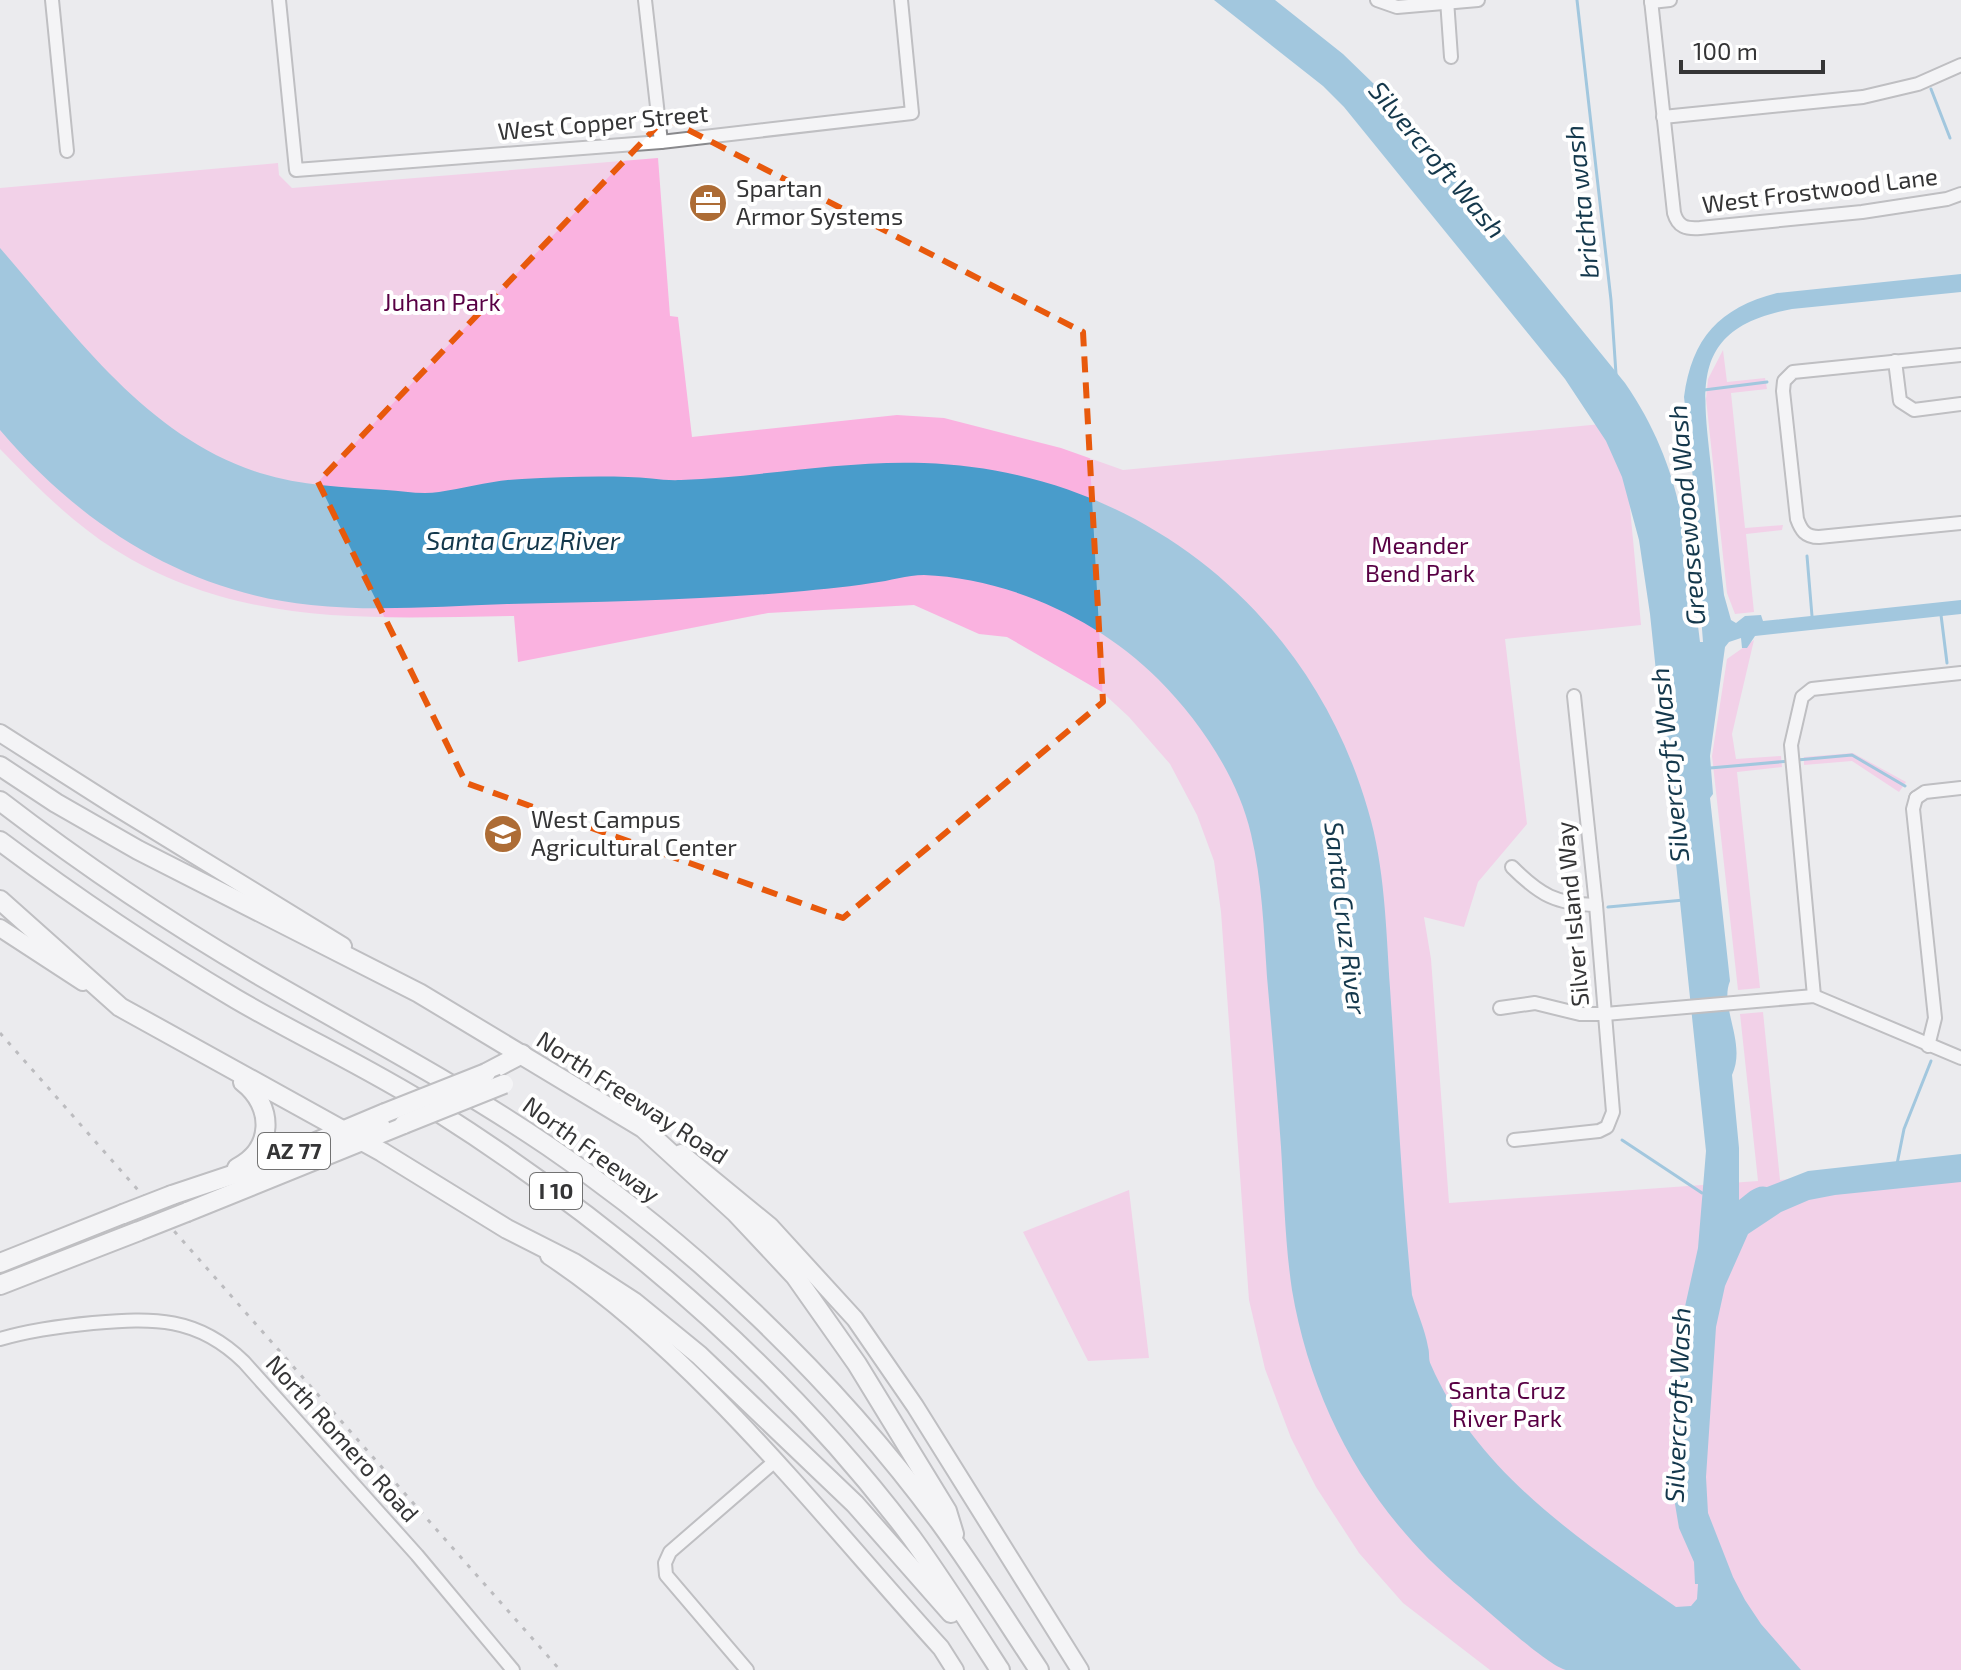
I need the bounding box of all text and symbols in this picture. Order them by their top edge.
scale bar [1681,24,1823,74]
text: 100 m [1693,36,1758,65]
water label: Silvercroft Wash [1363,74,1513,244]
street label: West Copper Street [496,98,709,145]
water label: brichta wash [1557,124,1604,281]
street label: West Frostwood Lane [1700,161,1939,218]
place label: Spartan Armor Systems [736,173,903,230]
office icon: Spartan Armor Systems [687,182,729,224]
park label: Juhan Park [383,287,501,316]
water label: Greasewood Wash [1660,404,1711,627]
water label: Santa Cruz River [426,524,621,555]
park label: Meander Bend Park [1365,530,1475,587]
water label: Silvercroft Wash [1643,666,1694,864]
place label: West Campus Agricultural Center [531,804,737,861]
school or university icon: West Campus Agricultural Center [482,813,524,855]
water label: Santa Cruz River [1319,820,1374,1017]
street label: Silver Island Way [1549,820,1594,1008]
street label: North Freeway Road [531,1025,733,1171]
street label: North Freeway [517,1091,665,1209]
road number: AZ 77 [258,1133,330,1169]
road number: I 10 [530,1173,582,1209]
water label: Silvercroft Wash [1658,1307,1695,1503]
street label: North Romero Road [261,1349,426,1527]
park label: Santa Cruz River Park [1448,1375,1566,1432]

